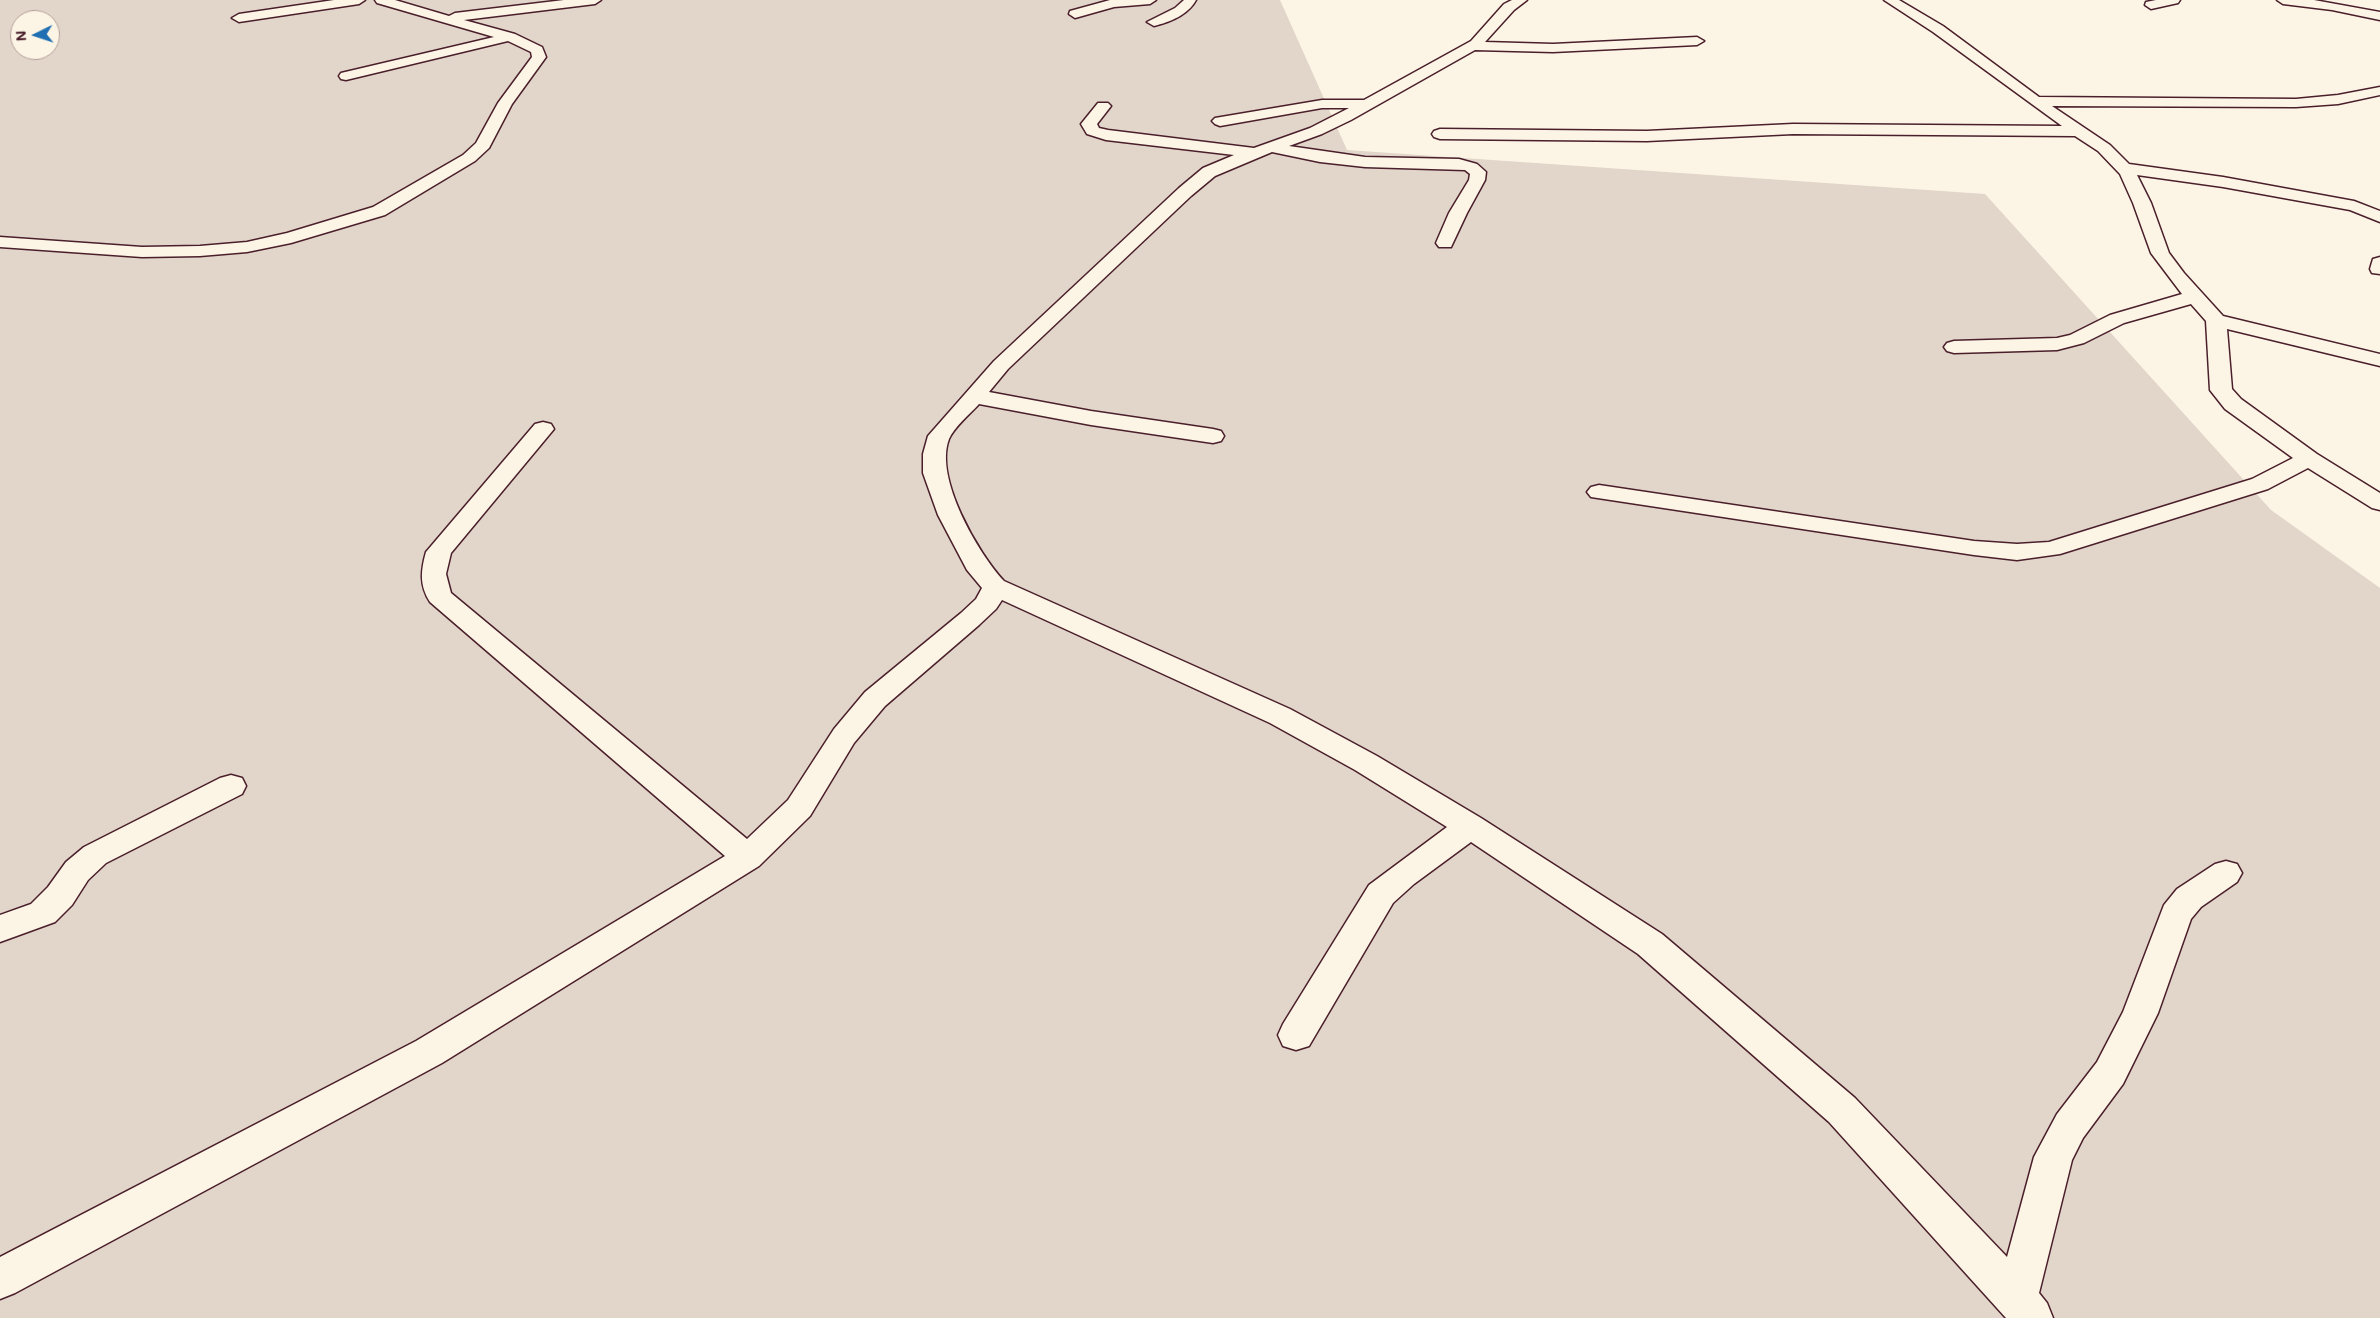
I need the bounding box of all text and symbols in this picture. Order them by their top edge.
north arrow [10,10,60,60]
text: N [11,30,30,42]

